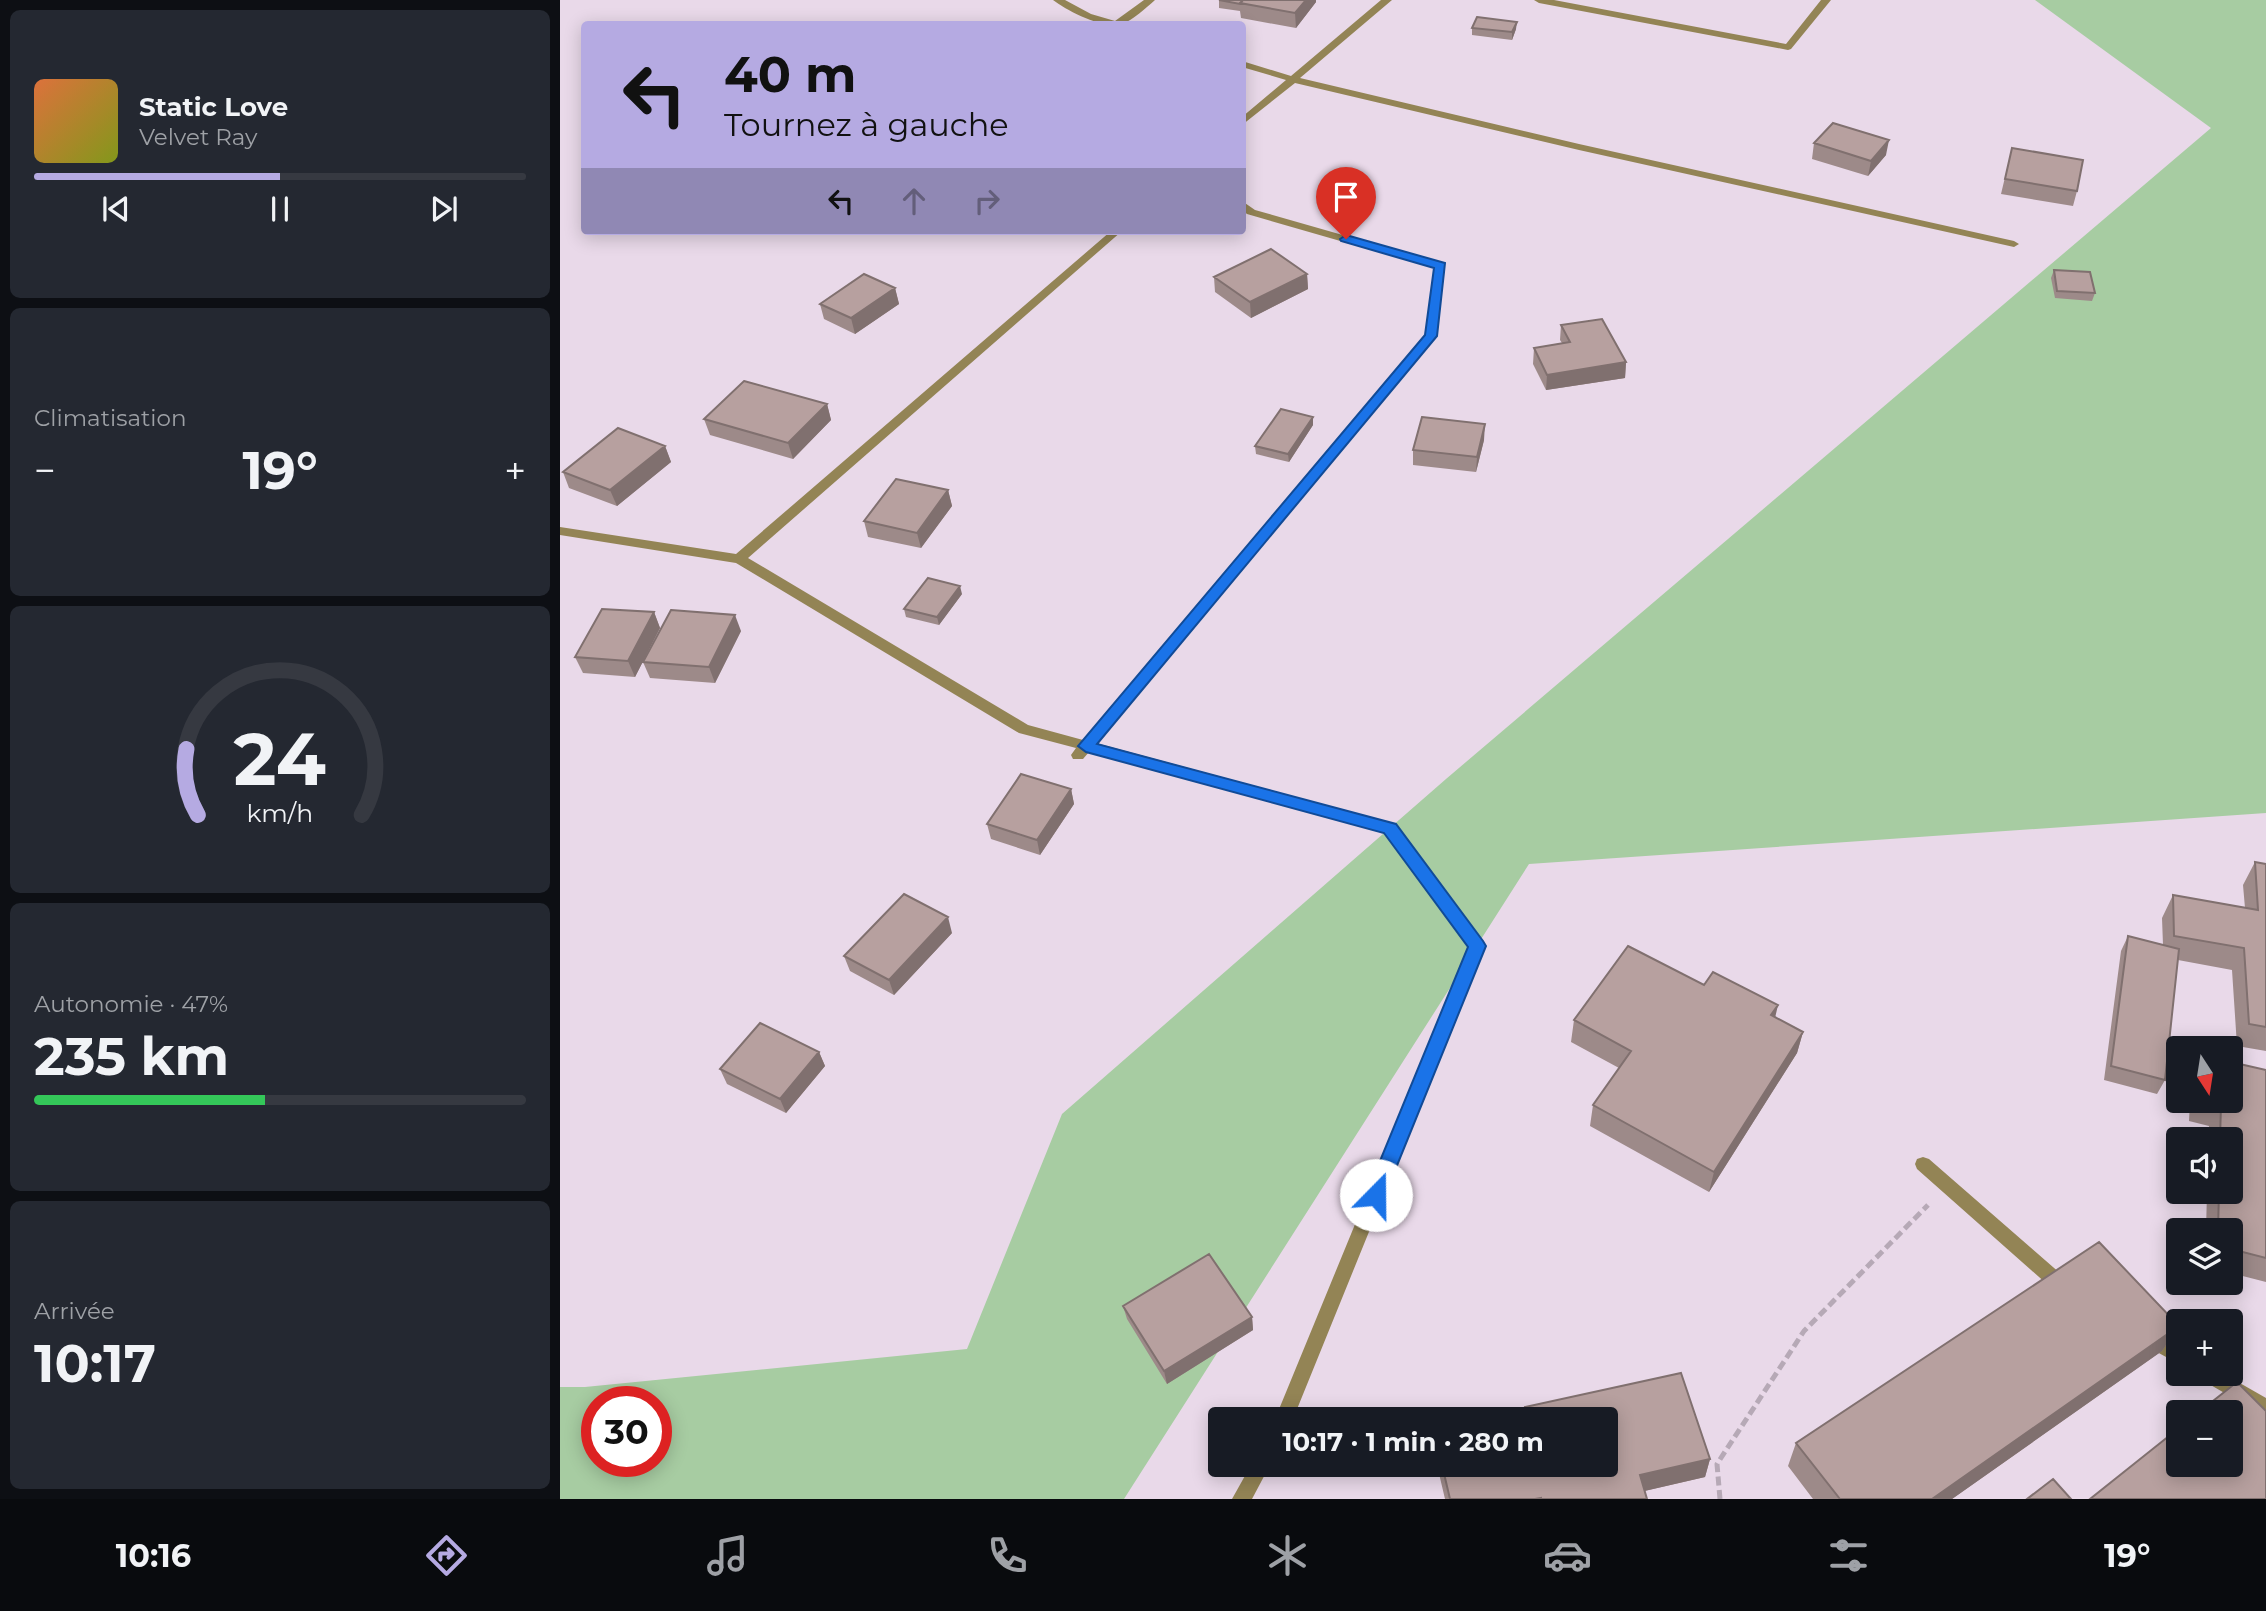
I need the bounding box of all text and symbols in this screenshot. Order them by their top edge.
text: 40 m [724,45,856,104]
icon: left [609,49,700,140]
text: Static Love [139,91,288,123]
text: Tournez à gauche [724,105,1009,144]
text: Velvet Ray [139,123,257,151]
pin [1316,167,1376,239]
icon: arrive [1327,178,1365,216]
icon: left [822,182,860,220]
icon: ahead [895,182,933,220]
icon: right [968,182,1006,220]
icon: previous [97,190,135,228]
icon: pause [261,190,299,228]
icon: next [425,190,463,228]
text: Climatisation [34,404,186,432]
text: 19° [242,439,318,502]
text: − [34,447,56,494]
text: + [504,447,526,494]
text: 24 [234,716,326,804]
text: km/h [247,798,313,828]
text: Autonomie · 47% [34,990,228,1018]
text: 235 km [34,1025,229,1088]
north arrow [2166,1036,2244,1113]
map controls [2166,1036,2243,1477]
button: sound [2166,1127,2243,1204]
position arrow [1339,1158,1413,1232]
button: layers [2166,1218,2243,1295]
text: Arrivée [34,1297,115,1325]
button: + [2166,1309,2243,1386]
text: 10:17 [34,1332,156,1395]
speed limit sign: 30 [581,1386,672,1477]
button: − [2166,1400,2243,1477]
text: 10:17 · 1 min · 280 m [1282,1426,1544,1458]
icon: directions [422,1531,471,1580]
icon: music [703,1531,752,1580]
icon: phone [983,1531,1032,1580]
icon: climate [1263,1531,1312,1580]
icon: car [1543,1531,1592,1580]
icon: filters [1824,1531,1873,1580]
text: 10:16 [116,1536,191,1575]
text: 19° [2104,1536,2150,1575]

